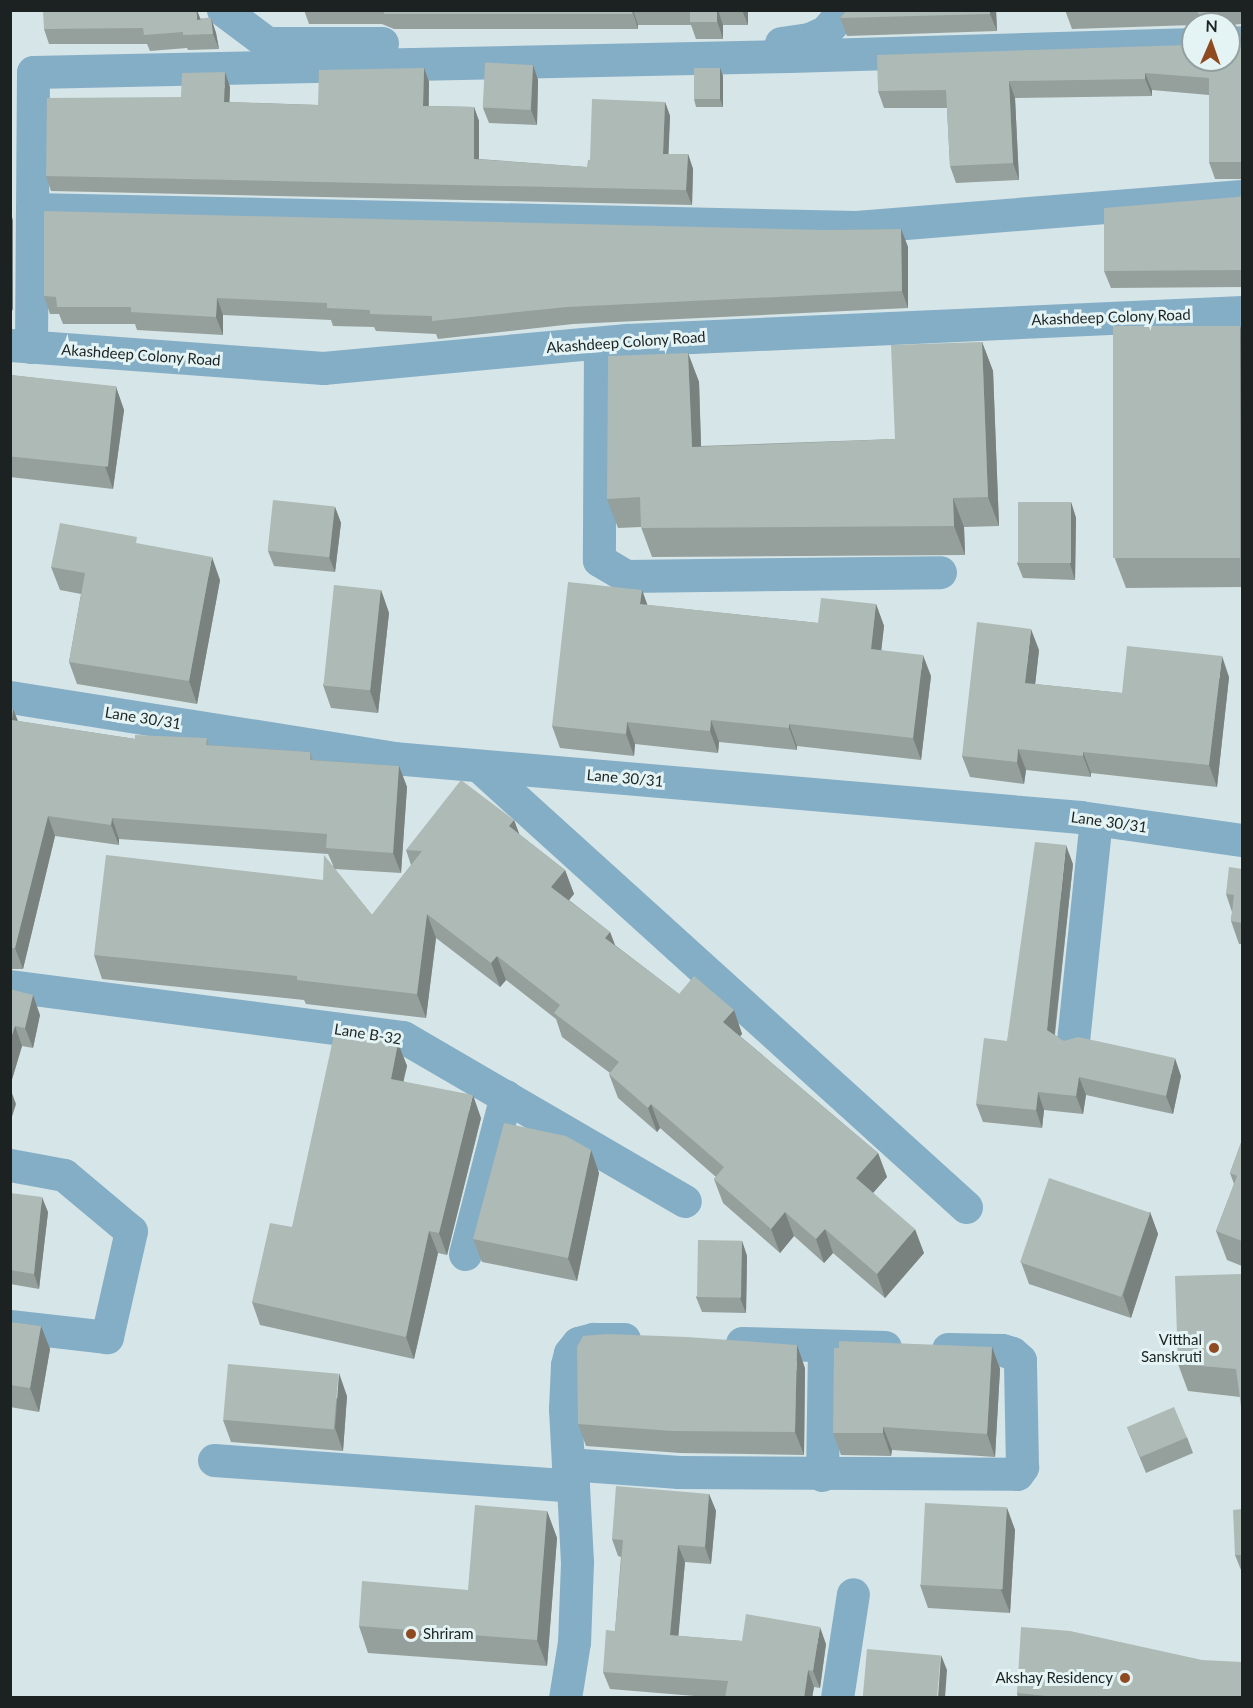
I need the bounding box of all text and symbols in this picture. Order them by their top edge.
north arrow [1181,12,1241,72]
text: N [1205,16,1218,35]
street label: Akashdeep Colony Road [1031,305,1191,329]
street label: Akashdeep Colony Road [546,327,706,357]
street label: Akashdeep Colony Road [61,340,221,370]
street label: Lane 30/31 [104,703,182,733]
street label: Lane 30/31 [586,766,664,790]
street label: Lane 30/31 [1070,808,1148,836]
street label: Lane B-32 [333,1020,403,1048]
place label: Vitthal Sanskruti [1141,1330,1202,1365]
marker: Vitthal Sanskruti [1207,1341,1221,1355]
place label: Shriram [423,1625,474,1643]
marker: Shriram [404,1627,418,1641]
place label: Akshay Residency [995,1669,1113,1687]
marker: Akshay Residency [1118,1671,1132,1685]

